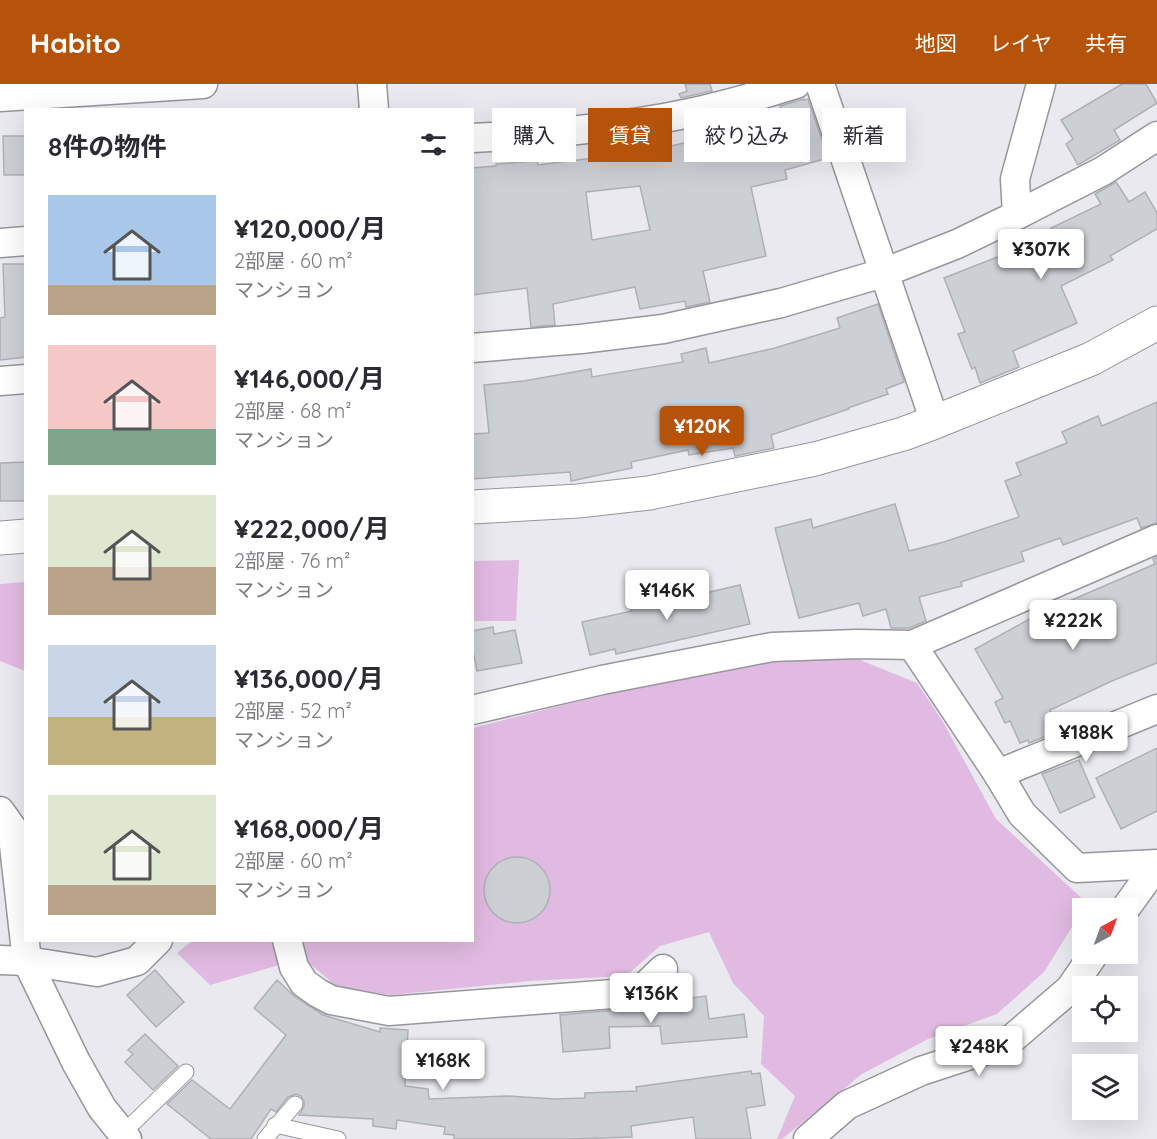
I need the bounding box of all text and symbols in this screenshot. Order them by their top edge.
text: Habito [30,25,121,60]
text: 地図 [915,30,957,56]
text: レイヤ [990,30,1052,56]
text: 共有 [1085,30,1127,56]
chip: 購入 [492,108,576,162]
chip: 賃貸 [588,108,672,162]
chip: 絞り込み [684,108,810,162]
chip: 新着 [822,108,906,162]
icon: filters [417,128,450,161]
text: 8件の物件 [48,130,166,163]
text: ¥120,000/月 [234,212,386,245]
icon: home [96,219,168,291]
pin: ¥307K [999,229,1083,280]
text: ¥307K [1012,236,1070,261]
text: 2部屋 · 60 m² [234,248,353,273]
text: マンション [234,277,334,302]
text: ¥146,000/月 [234,362,385,395]
icon: home [96,369,168,441]
text: 2部屋 · 68 m² [234,398,352,423]
pin: ¥120K [660,406,744,457]
text: ¥120K [674,413,730,438]
text: マンション [234,427,334,452]
text: ¥222,000/月 [234,512,390,545]
icon: home [96,519,168,591]
text: 2部屋 · 76 m² [234,548,350,573]
pin: ¥146K [625,570,709,621]
text: マンション [234,577,334,602]
text: ¥146K [639,577,695,602]
pin: ¥222K [1031,600,1115,651]
text: ¥222K [1043,607,1103,632]
text: ¥136,000/月 [234,662,384,695]
icon: home [96,669,168,741]
text: 2部屋 · 52 m² [234,698,352,723]
pin: ¥188K [1044,712,1128,763]
text: ¥188K [1059,719,1113,744]
text: マンション [234,727,334,752]
text: ¥168,000/月 [234,812,384,845]
icon: home [96,819,168,891]
text: 2部屋 · 60 m² [234,848,353,873]
text: マンション [234,877,334,902]
north arrow [1072,898,1138,964]
map controls [1072,898,1138,1120]
pin: ¥136K [609,973,693,1024]
button: locate [1072,976,1138,1042]
text: ¥136K [624,980,678,1005]
pin: ¥248K [937,1026,1021,1077]
text: ¥248K [949,1033,1009,1058]
pin: ¥168K [401,1040,485,1091]
text: ¥168K [416,1047,470,1072]
button: layers [1072,1054,1138,1120]

